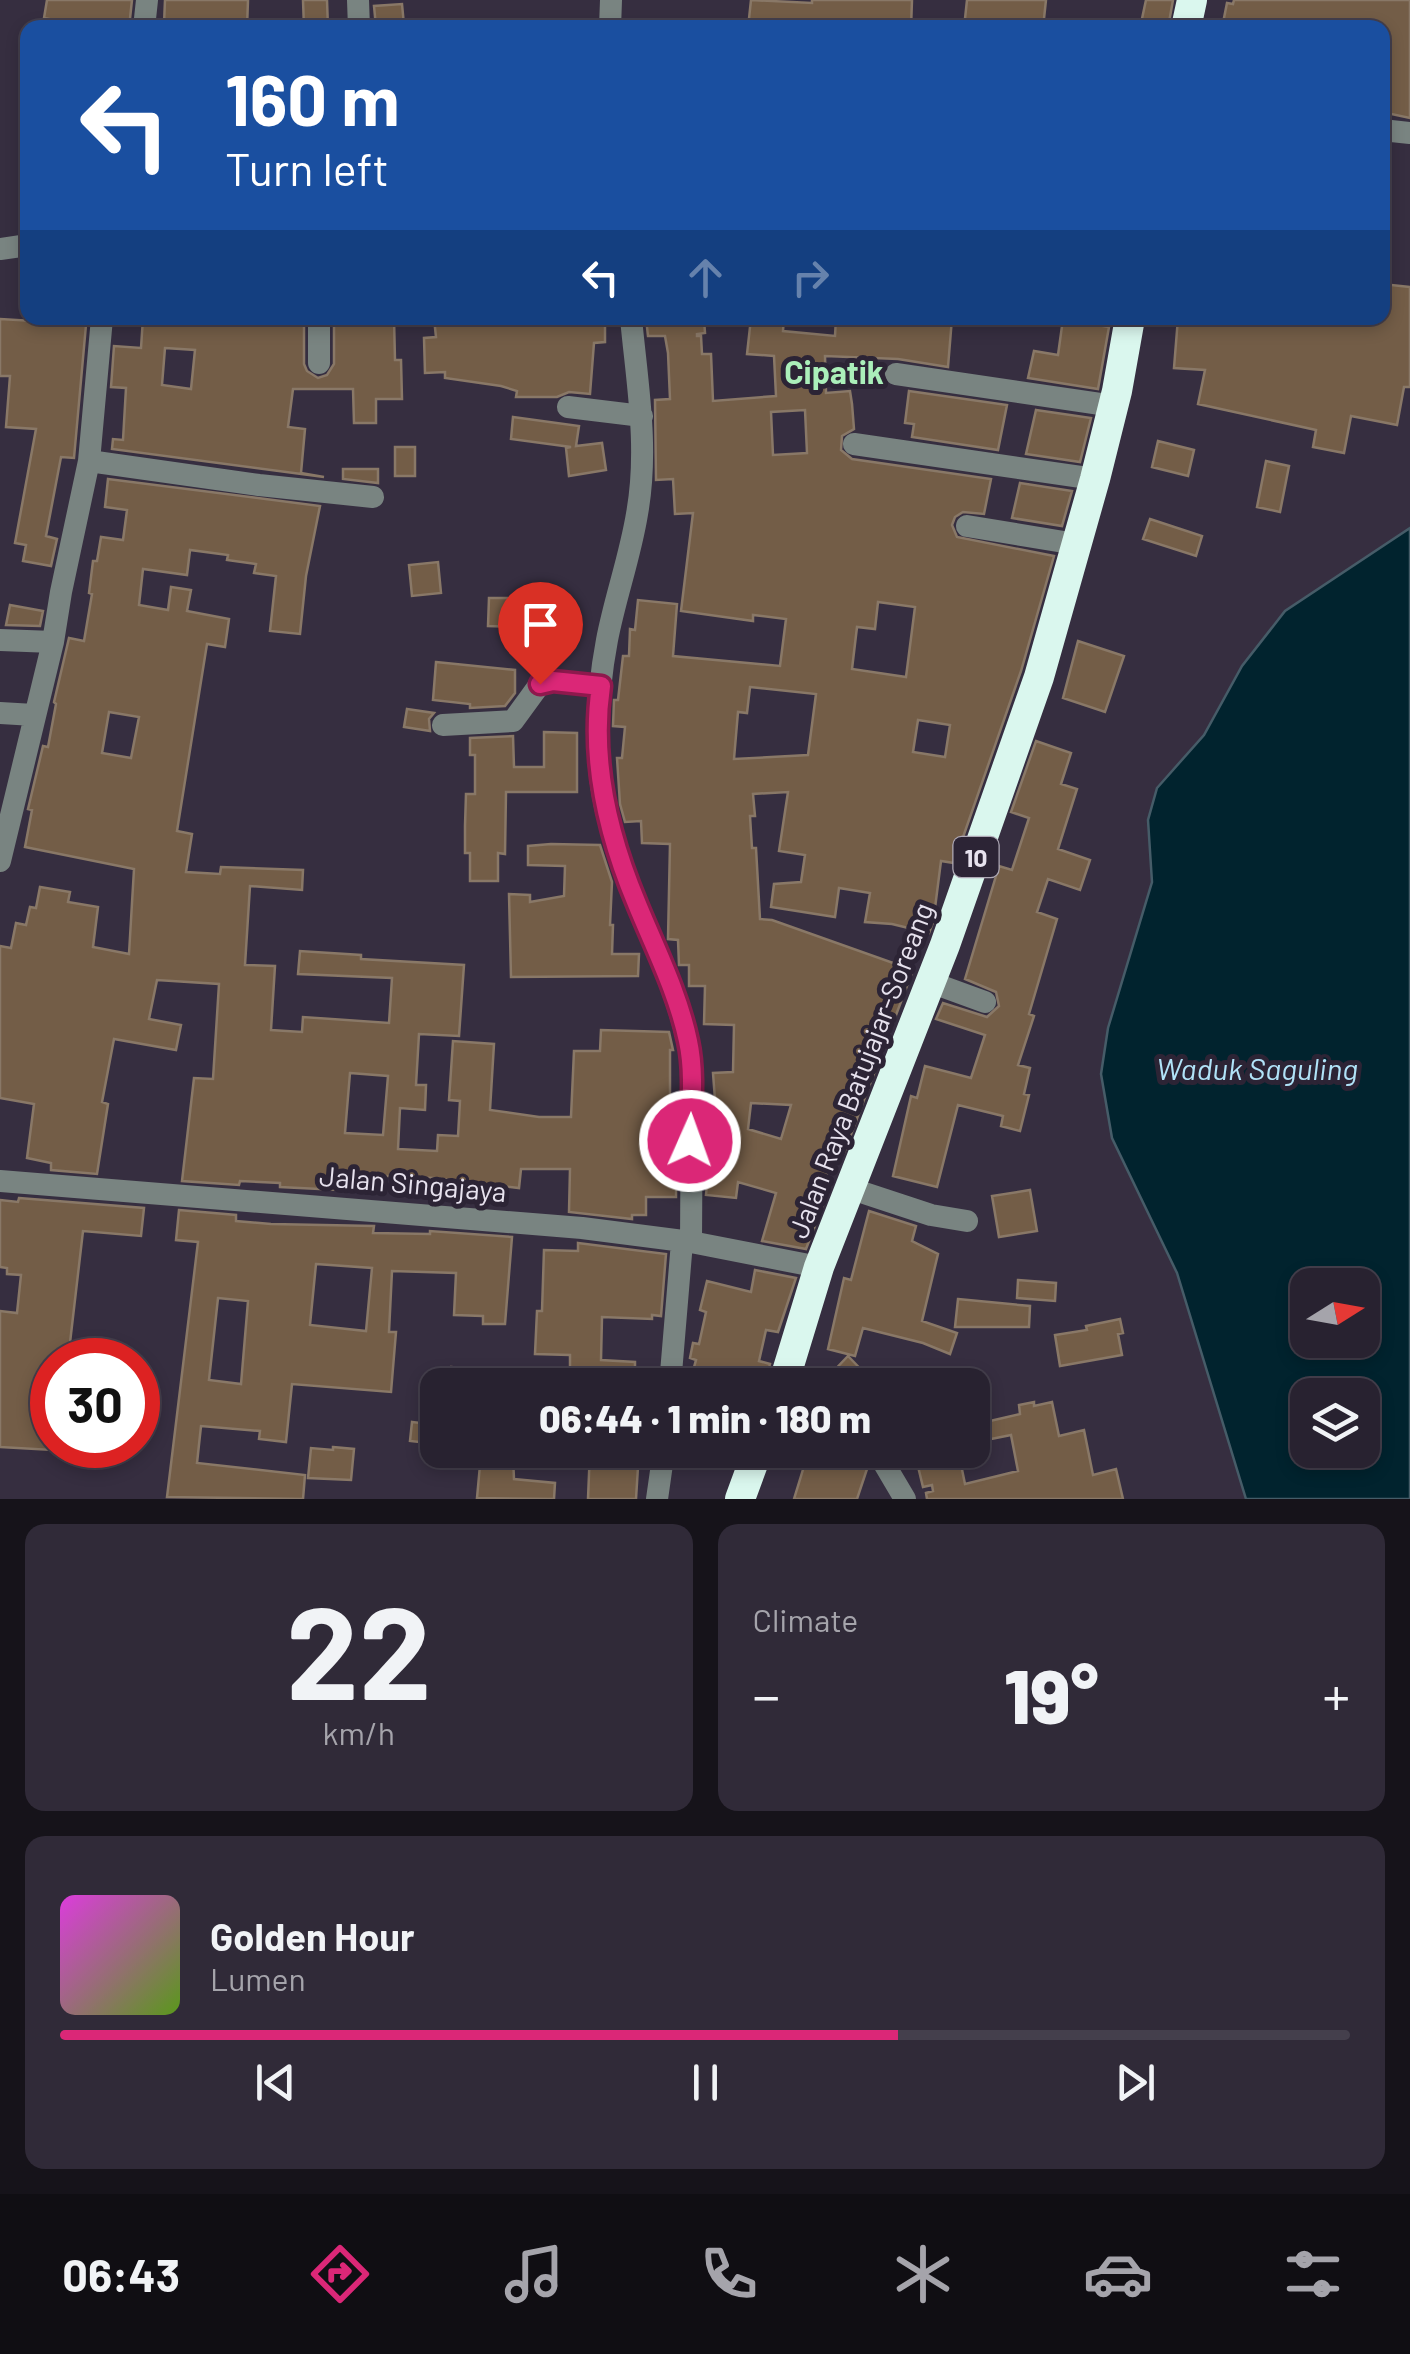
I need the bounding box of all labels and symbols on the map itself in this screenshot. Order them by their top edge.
district label: Cipatik [784,352,884,390]
pin [498,582,583,685]
road number: 10 [954,837,998,877]
street label: Jalan Raya Batujajar-Soreang [780,897,940,1243]
water label: Waduk Saguling [1156,1050,1358,1086]
position arrow [638,1089,742,1193]
street label: Jalan Singajaya [318,1158,508,1208]
north arrow [1290,1268,1380,1358]
speed limit sign: 30 [30,1338,160,1468]

